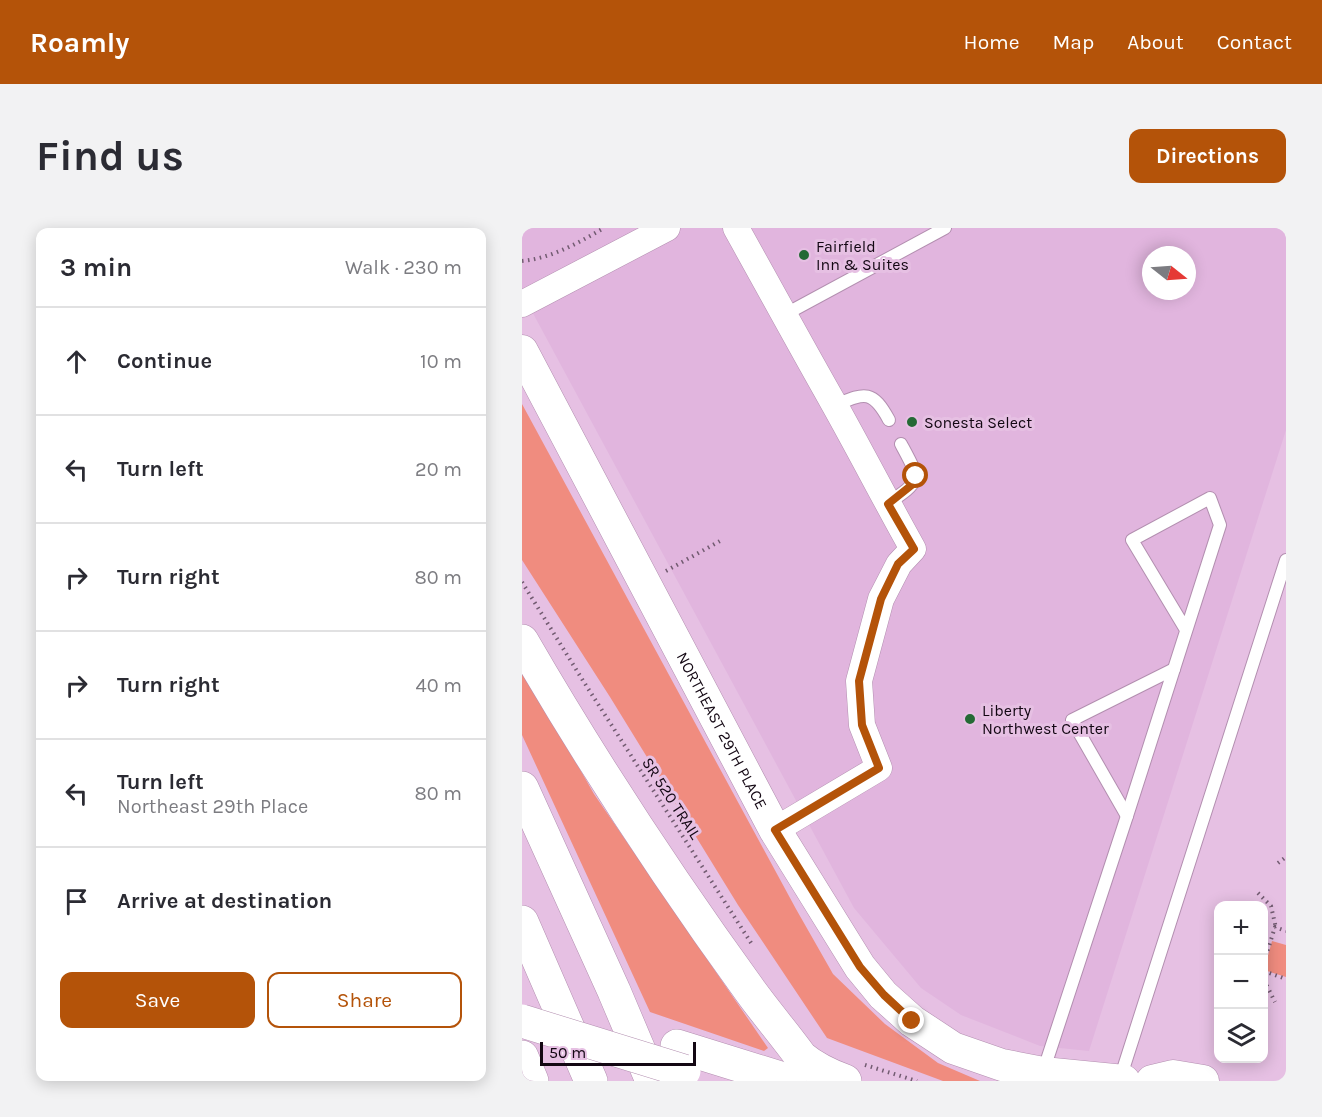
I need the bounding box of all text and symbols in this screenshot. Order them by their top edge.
text: Roamly [30,26,129,59]
text: Home [964,30,1020,54]
text: Map [1053,30,1094,54]
text: About [1127,30,1184,54]
text: Contact [1217,30,1292,54]
button: Directions [1129,129,1286,183]
text: Find us [36,131,184,181]
place label: Fairfield Inn & Suites [816,237,909,274]
north arrow [1142,246,1196,300]
marker: Fairfield Inn & Suites [797,248,811,262]
text: 3 min [60,252,132,283]
text: Walk · 230 m [345,256,462,279]
icon: ahead [60,345,93,378]
text: Continue [117,348,212,374]
text: 10 m [420,350,462,373]
place label: Sonesta Select [924,413,1032,432]
marker: Sonesta Select [905,415,919,429]
icon: left [60,453,93,486]
text: Turn left [117,456,204,482]
text: 20 m [415,458,462,481]
route start [902,462,928,488]
icon: right [60,561,93,594]
text: Turn right [117,564,220,590]
text: 80 m [414,566,462,589]
street label: NORTHEAST 29TH PLACE [673,649,771,812]
icon: right [60,669,93,702]
text: Turn right [117,672,220,698]
text: 40 m [416,674,462,697]
place label: Liberty Northwest Center [982,701,1109,738]
marker: Liberty Northwest Center [963,712,977,726]
street label: SR 520 TRAIL [638,754,705,843]
text: Turn left [117,769,204,795]
icon: left [60,777,93,810]
text: 80 m [414,782,462,805]
text: Northeast 29th Place [117,795,308,818]
icon: arrive [60,885,93,918]
text: Arrive at destination [117,888,332,914]
map controls [1214,901,1268,1063]
button: + [1214,901,1268,955]
button: − [1214,955,1268,1009]
button: Save [60,972,255,1028]
button: Share [267,972,462,1028]
route end [898,1007,924,1033]
button: layers [1214,1009,1268,1063]
scale bar [540,1039,696,1066]
text: 50 m [549,1043,586,1062]

